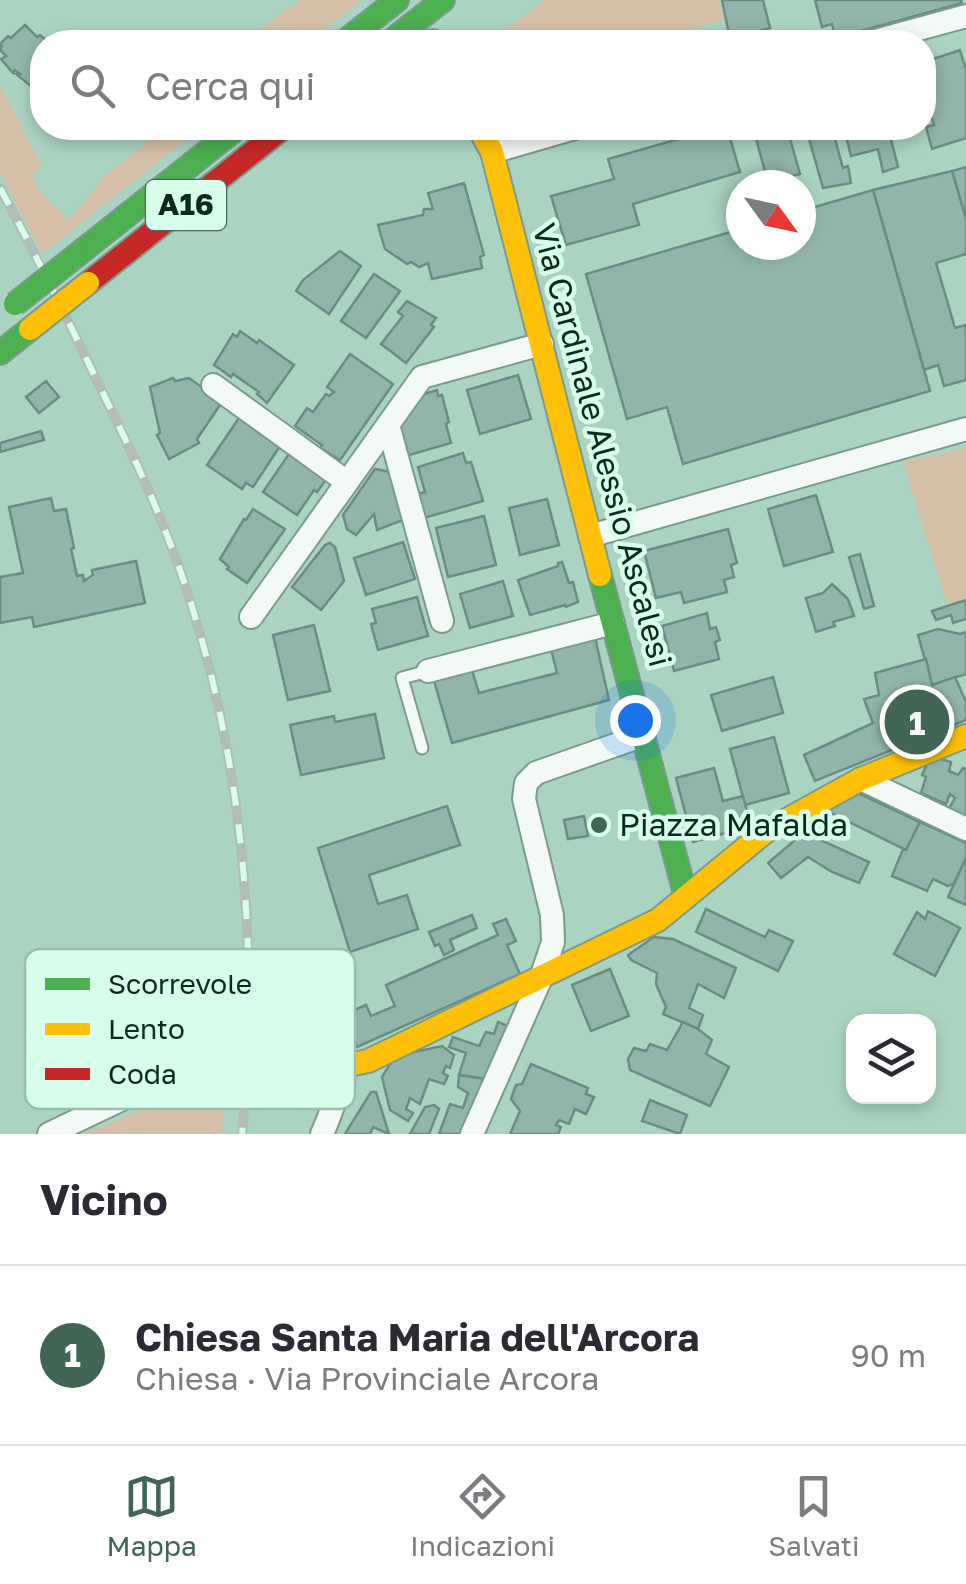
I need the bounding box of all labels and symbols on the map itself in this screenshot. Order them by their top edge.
north arrow [726,170,816,260]
road number: A16 [146,180,226,230]
street label: Via Cardinale Alessio Ascalesi [525,219,681,671]
pin: 1 [884,684,950,760]
your location [610,695,661,746]
place label: Piazza Mafalda [619,805,848,843]
marker: Piazza Mafalda [588,814,610,836]
legend [25,949,355,1109]
text: Scorrevole [108,967,252,1000]
text: Lento [108,1012,185,1045]
text: Coda [108,1057,177,1090]

